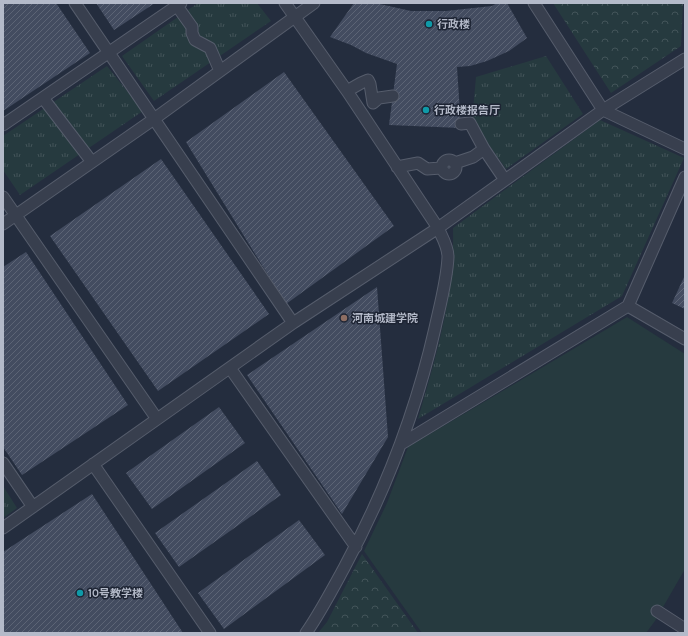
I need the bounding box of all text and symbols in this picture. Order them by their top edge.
place label: 行政楼 [437,18,470,31]
marker: 行政楼 [424,19,434,29]
place label: 行政楼报告厅 [434,104,500,117]
marker: 行政楼报告厅 [421,105,431,115]
place label: 河南城建学院 [352,312,418,325]
marker: 河南城建学院 [339,313,349,323]
place label: 10号教学楼 [88,587,143,600]
marker: 10号教学楼 [75,588,85,598]

